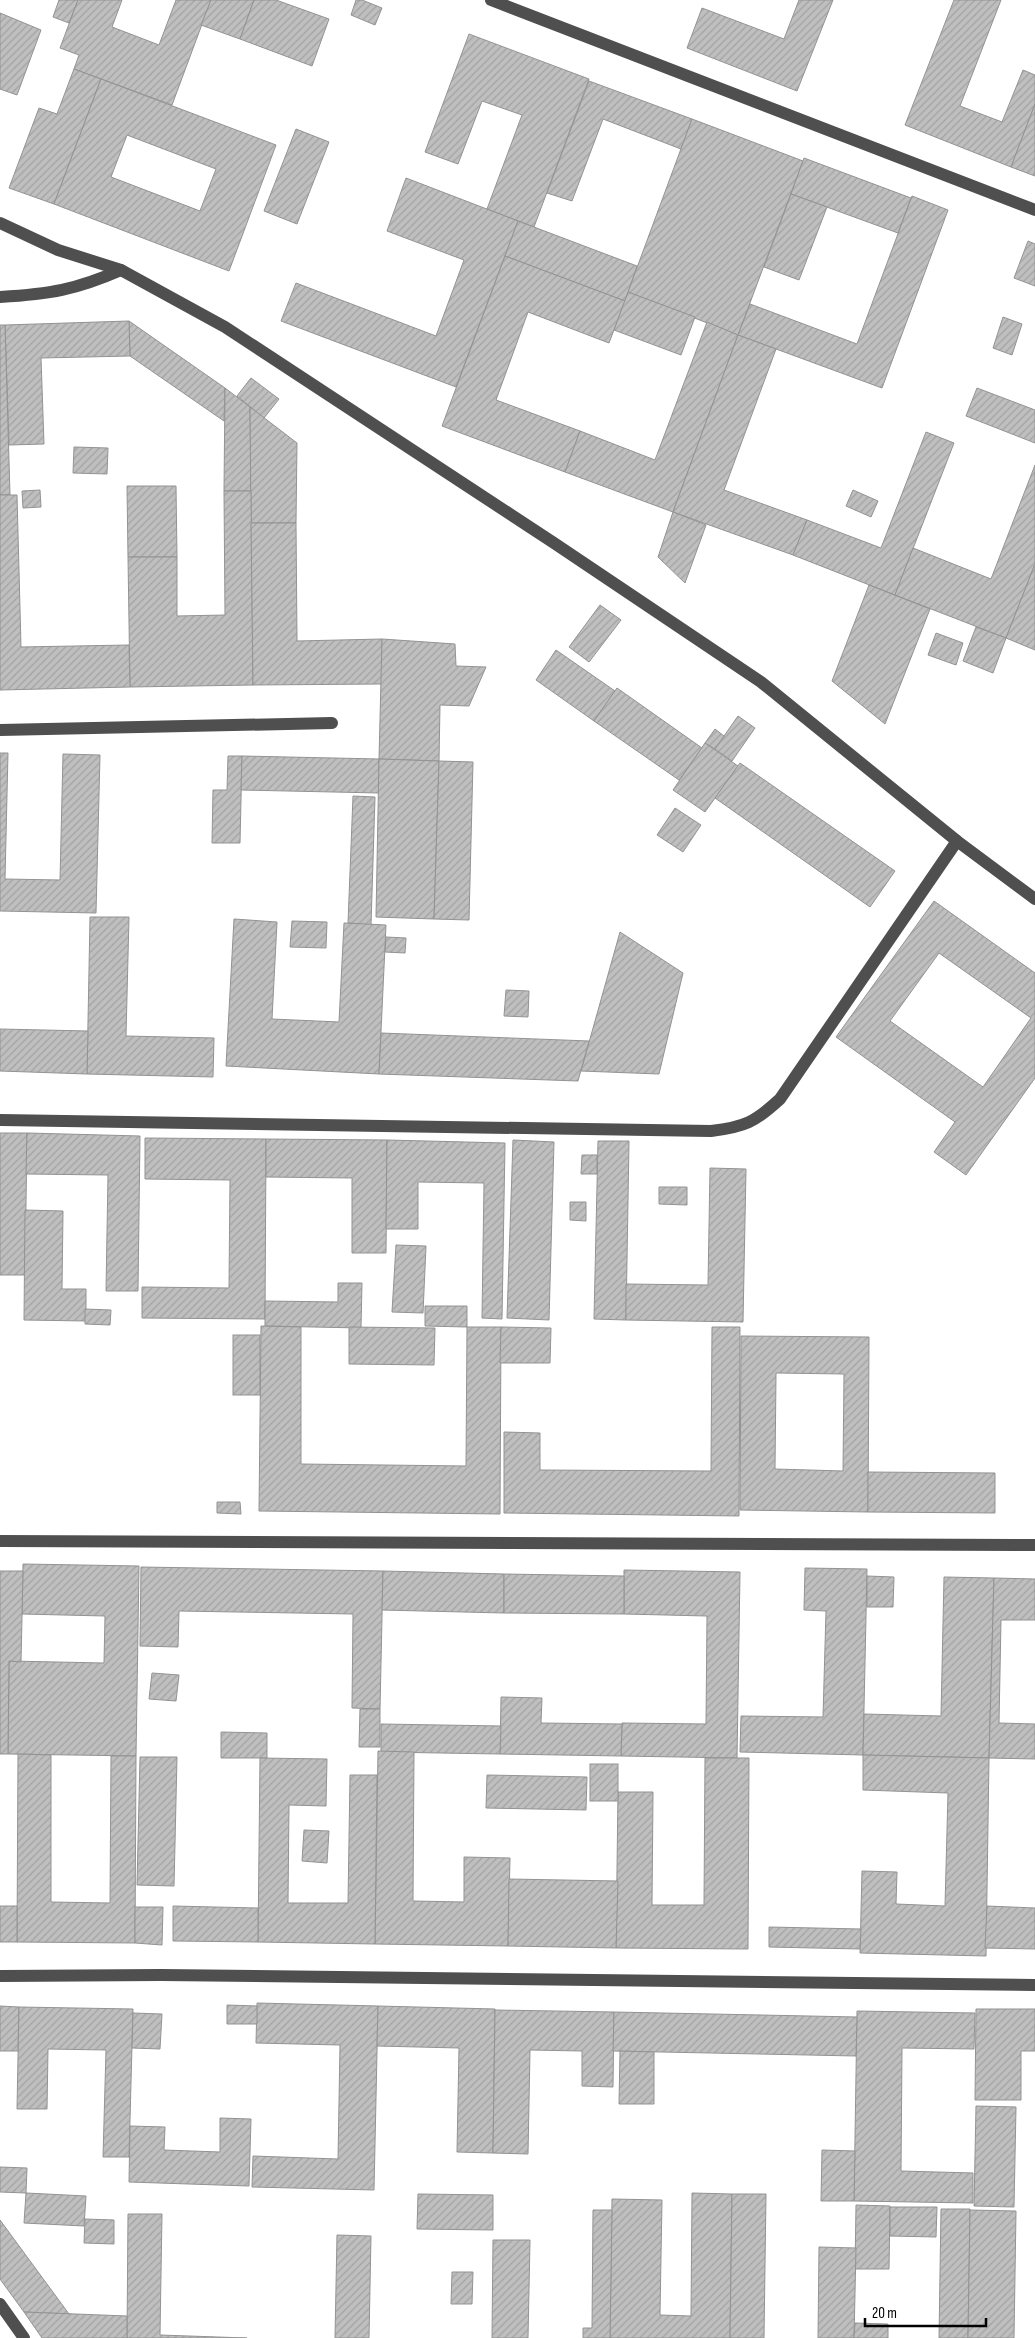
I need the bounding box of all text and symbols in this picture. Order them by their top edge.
scale bar [865,2296,986,2328]
text: 20 m [872,2304,897,2323]

